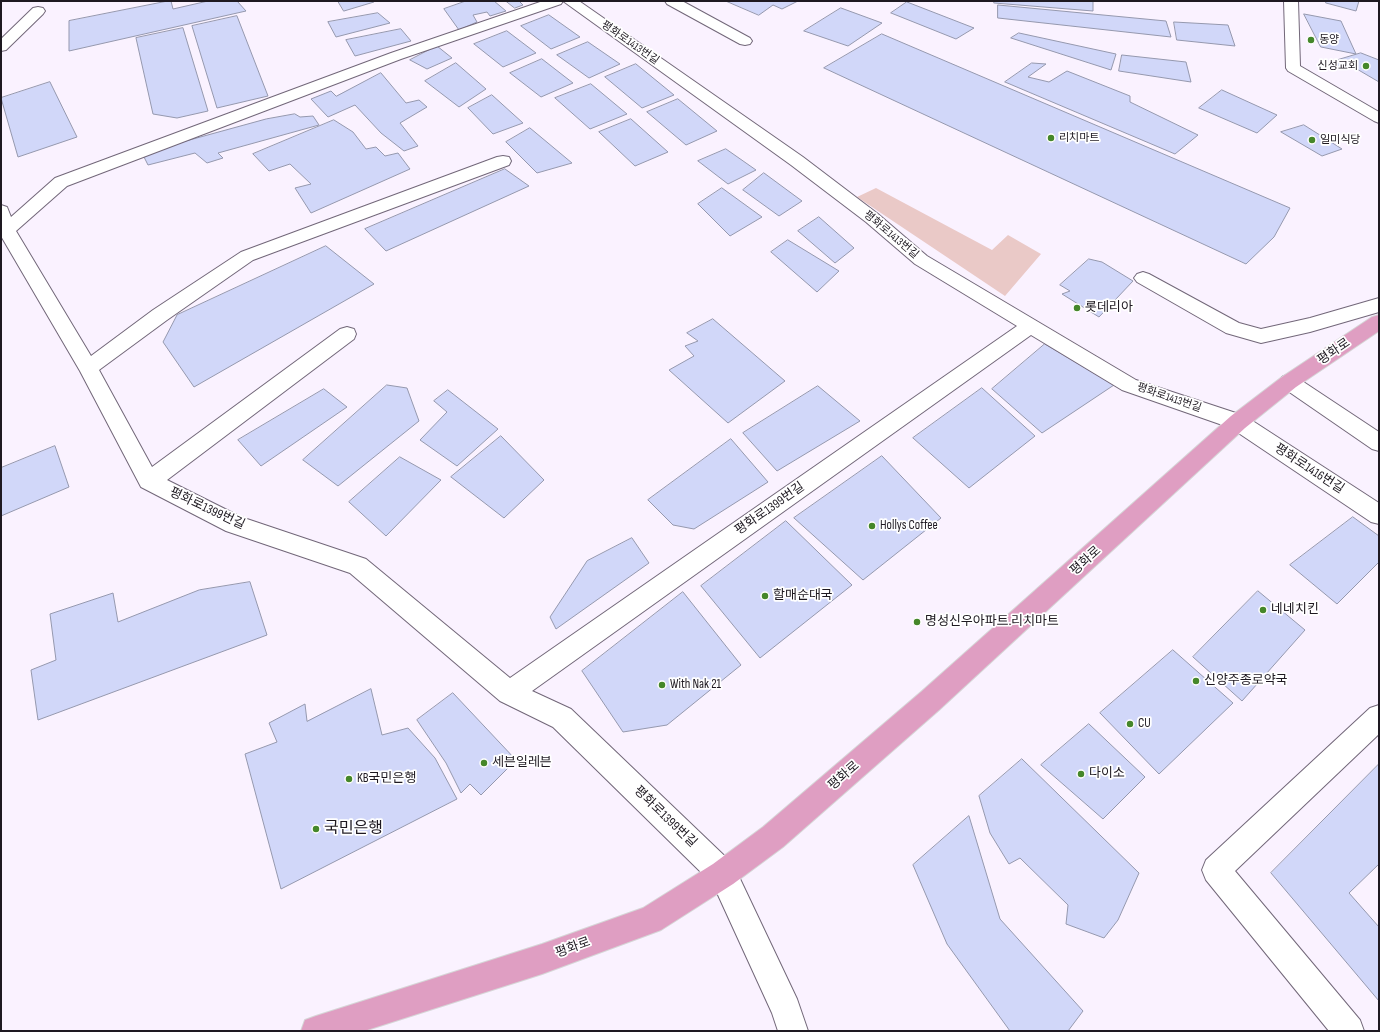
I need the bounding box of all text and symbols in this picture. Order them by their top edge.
street label: 평화로1413번길 [599,18,661,68]
place label: 동양 [1319,33,1339,47]
marker: 동양 [1306,35,1316,45]
place label: 신성교회 [1318,59,1358,73]
marker: 신성교회 [1361,61,1371,71]
place label: 리치마트 [1059,131,1099,145]
marker: 리치마트 [1046,133,1056,143]
place label: 일미식당 [1320,133,1360,147]
marker: 일미식당 [1307,135,1317,145]
street label: 평화로1413번길 [861,208,921,262]
place label: 롯데리아 [1085,300,1133,316]
marker: 롯데리아 [1072,303,1082,313]
street label: 평화로 [1315,336,1353,368]
street label: 평화로1413번길 [1135,381,1203,415]
street label: 평화로1416번길 [1271,441,1347,497]
street label: 평화로1399번길 [732,479,808,539]
street label: 평화로1399번길 [167,485,247,533]
place label: Hollys Coffee [880,518,938,534]
marker: Hollys Coffee [867,521,877,531]
street label: 평화로 [1067,543,1105,579]
place label: 할매순대국 [773,588,833,604]
marker: 할매순대국 [760,591,770,601]
place label: 네네치킨 [1271,602,1319,618]
marker: 네네치킨 [1258,605,1268,615]
place label: 명성신우아파트.리치마트 [925,614,1059,630]
marker: 명성신우아파트.리치마트 [912,617,922,627]
place label: 신양주종로약국 [1204,673,1288,689]
marker: 신양주종로약국 [1191,676,1201,686]
place label: With Nak 21 [670,677,721,693]
marker: With Nak 21 [657,680,667,690]
place label: CU [1138,716,1151,732]
marker: CU [1125,719,1135,729]
place label: 세븐일레븐 [492,755,552,771]
marker: 세븐일레븐 [479,758,489,768]
street label: 평화로 [825,758,863,794]
place label: 다이소 [1089,766,1125,782]
marker: 다이소 [1076,769,1086,779]
place label: KB국민은행 [357,771,416,787]
marker: KB국민은행 [344,774,354,784]
street label: 평화로1399번길 [630,783,700,851]
place label: 국민은행 [324,819,383,839]
marker: 국민은행 [311,824,321,834]
street label: 평화로 [553,935,593,961]

